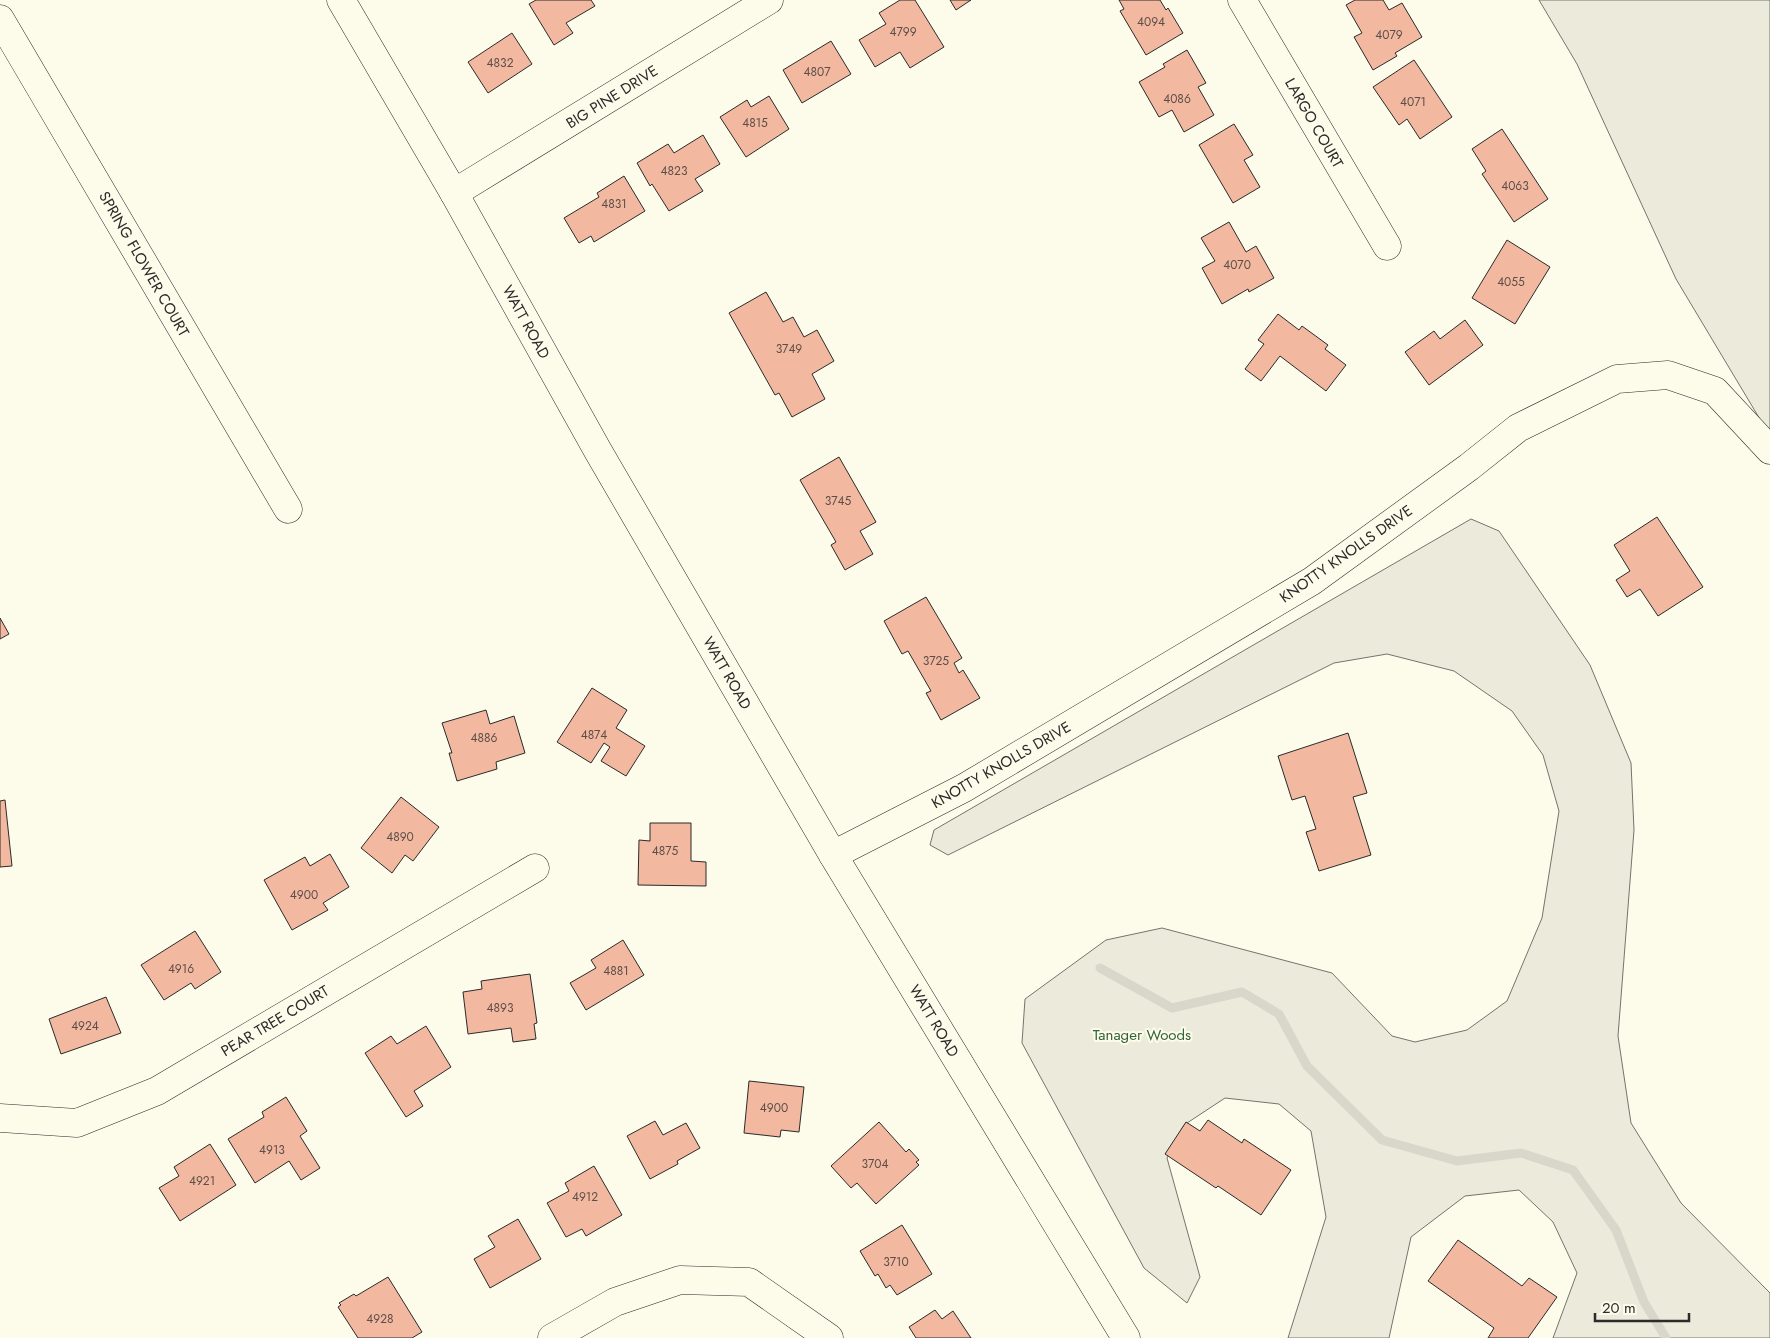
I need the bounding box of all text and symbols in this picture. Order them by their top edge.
house number: 4094 [1137,13,1165,31]
house number: 4799 [889,23,917,41]
house number: 4079 [1375,26,1403,44]
house number: 4832 [487,54,514,72]
street label: BIG PINE DRIVE [562,60,662,134]
house number: 4807 [803,63,831,81]
street label: LARGO COURT [1279,74,1349,172]
house number: 4086 [1163,90,1191,108]
house number: 4071 [1400,93,1426,111]
house number: 4815 [742,114,768,132]
house number: 4823 [661,162,688,180]
house number: 4063 [1501,177,1529,195]
street label: SPRING FLOWER COURT [93,187,195,341]
house number: 4831 [601,195,627,213]
house number: 4070 [1223,256,1251,274]
house number: 4055 [1497,273,1525,291]
street label: WATT ROAD [497,281,555,363]
house number: 3749 [776,340,802,358]
house number: 3745 [825,492,851,510]
street label: KNOTTY KNOLLS DRIVE [1275,500,1417,608]
street label: WATT ROAD [697,632,757,714]
house number: 3725 [923,652,949,670]
street label: KNOTTY KNOLLS DRIVE [927,716,1075,814]
house number: 4874 [581,726,607,744]
house number: 4886 [470,729,498,747]
house number: 4890 [386,828,414,846]
house number: 4875 [652,842,678,860]
house number: 4900 [290,886,318,904]
house number: 4916 [168,960,194,978]
house number: 4881 [603,962,629,980]
street label: PEAR TREE COURT [217,980,333,1062]
street label: WATT ROAD [904,981,964,1061]
house number: 4893 [486,999,514,1017]
house number: 4924 [71,1017,99,1035]
park label: Tanager Woods [1093,1024,1191,1046]
house number: 4900 [760,1099,788,1117]
house number: 4913 [259,1141,285,1159]
house number: 3704 [862,1155,888,1173]
house number: 4921 [189,1172,215,1190]
house number: 4912 [572,1188,598,1206]
house number: 3710 [883,1253,909,1271]
scale bar [1595,1290,1689,1322]
text: 20 m [1602,1297,1636,1319]
house number: 4928 [366,1310,394,1328]

